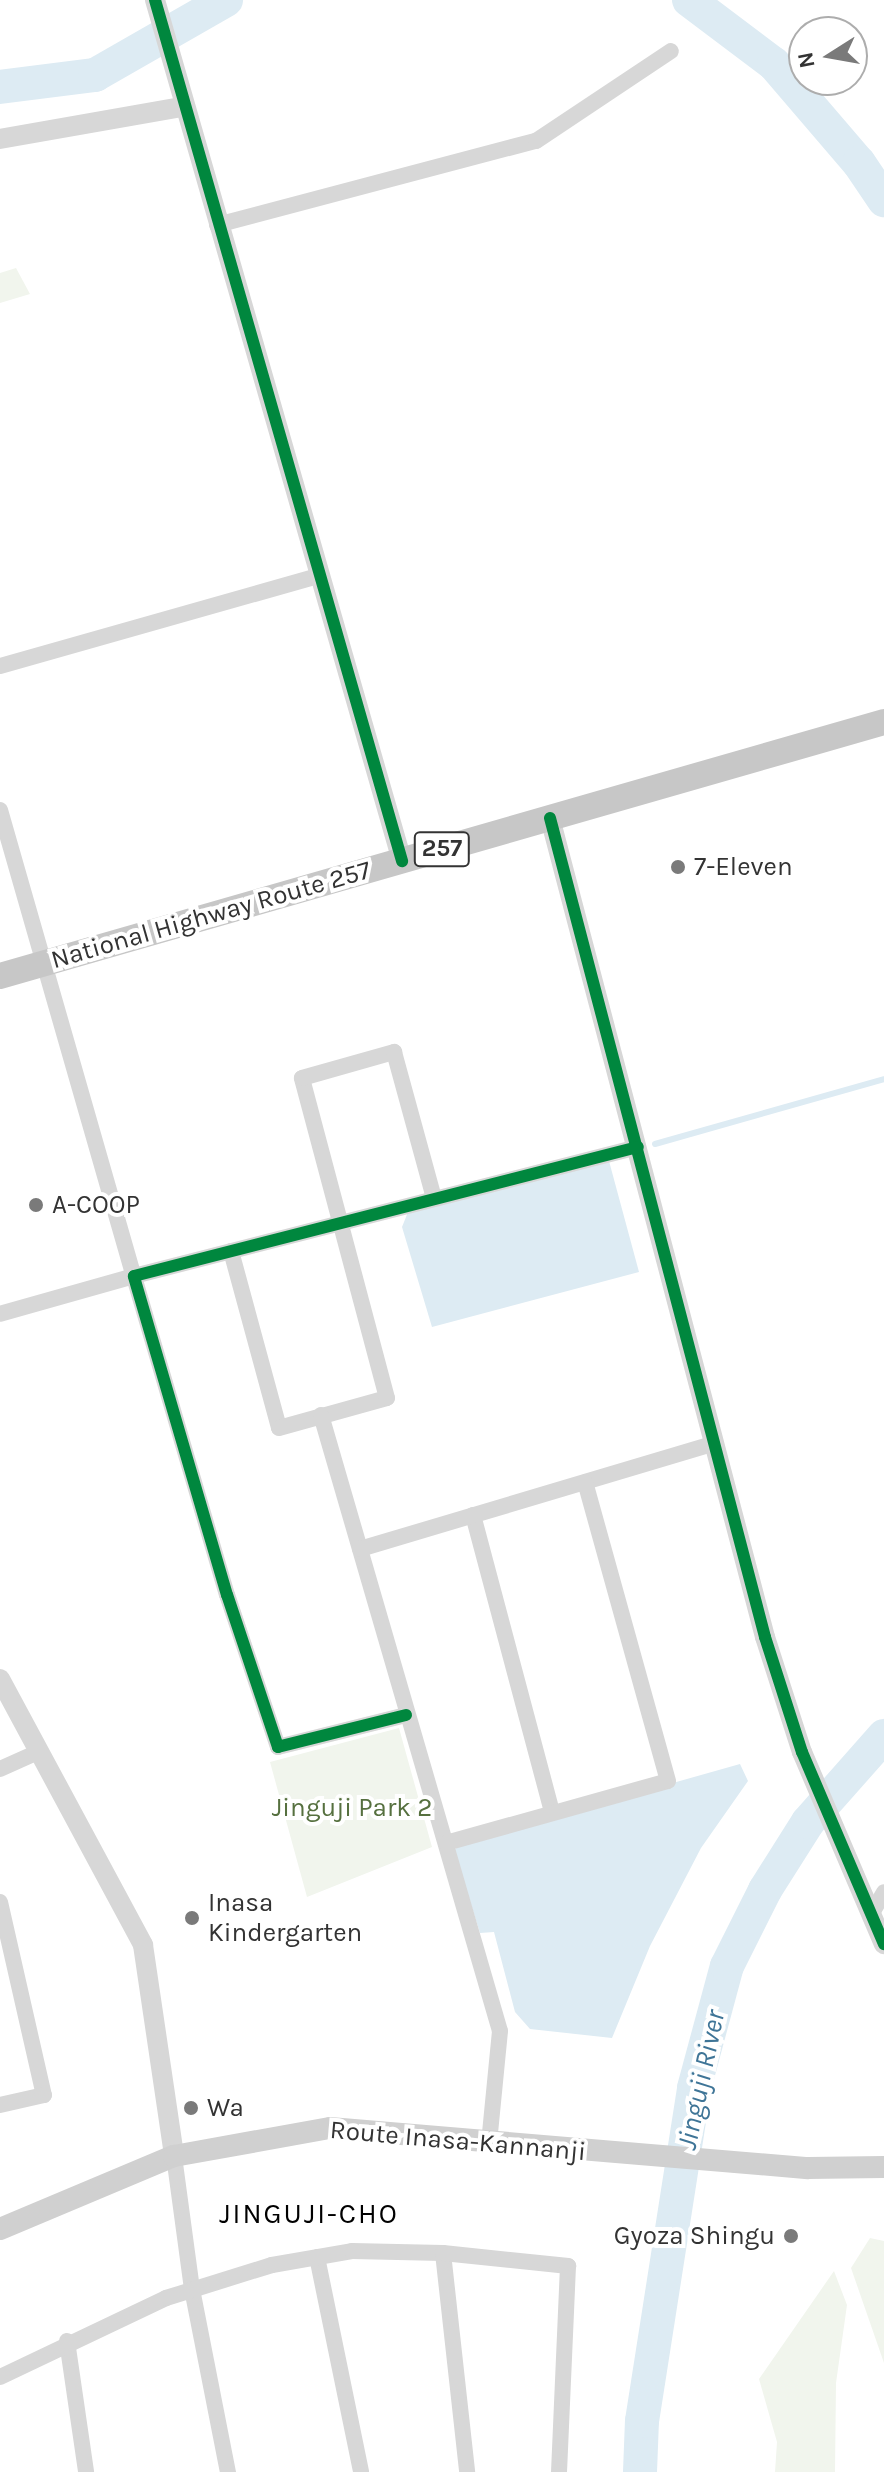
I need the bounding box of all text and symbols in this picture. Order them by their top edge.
north arrow [788,16,868,96]
text: N [792,50,821,70]
road number: 257 [412,829,472,869]
place label: 7-Eleven [694,851,793,883]
street label: National Highway Route 257 [47,854,375,976]
marker: 7-Eleven [669,858,687,876]
place label: A-COOP [52,1189,140,1221]
marker: A-COOP [27,1196,45,1214]
park label: Jinguji Park 2 [272,1792,432,1824]
place label: Inasa Kindergarten [208,1887,362,1948]
marker: Inasa Kindergarten [183,1909,201,1927]
water label: Jinguji River [670,2007,732,2153]
place label: Wa [207,2092,244,2124]
marker: Wa [182,2099,200,2117]
street label: Route Inasa-Kannanji [329,2114,587,2168]
district label: JINGUJI-CHO [219,2197,399,2231]
place label: Gyoza Shingu [614,2220,775,2252]
marker: Gyoza Shingu [782,2227,800,2245]

